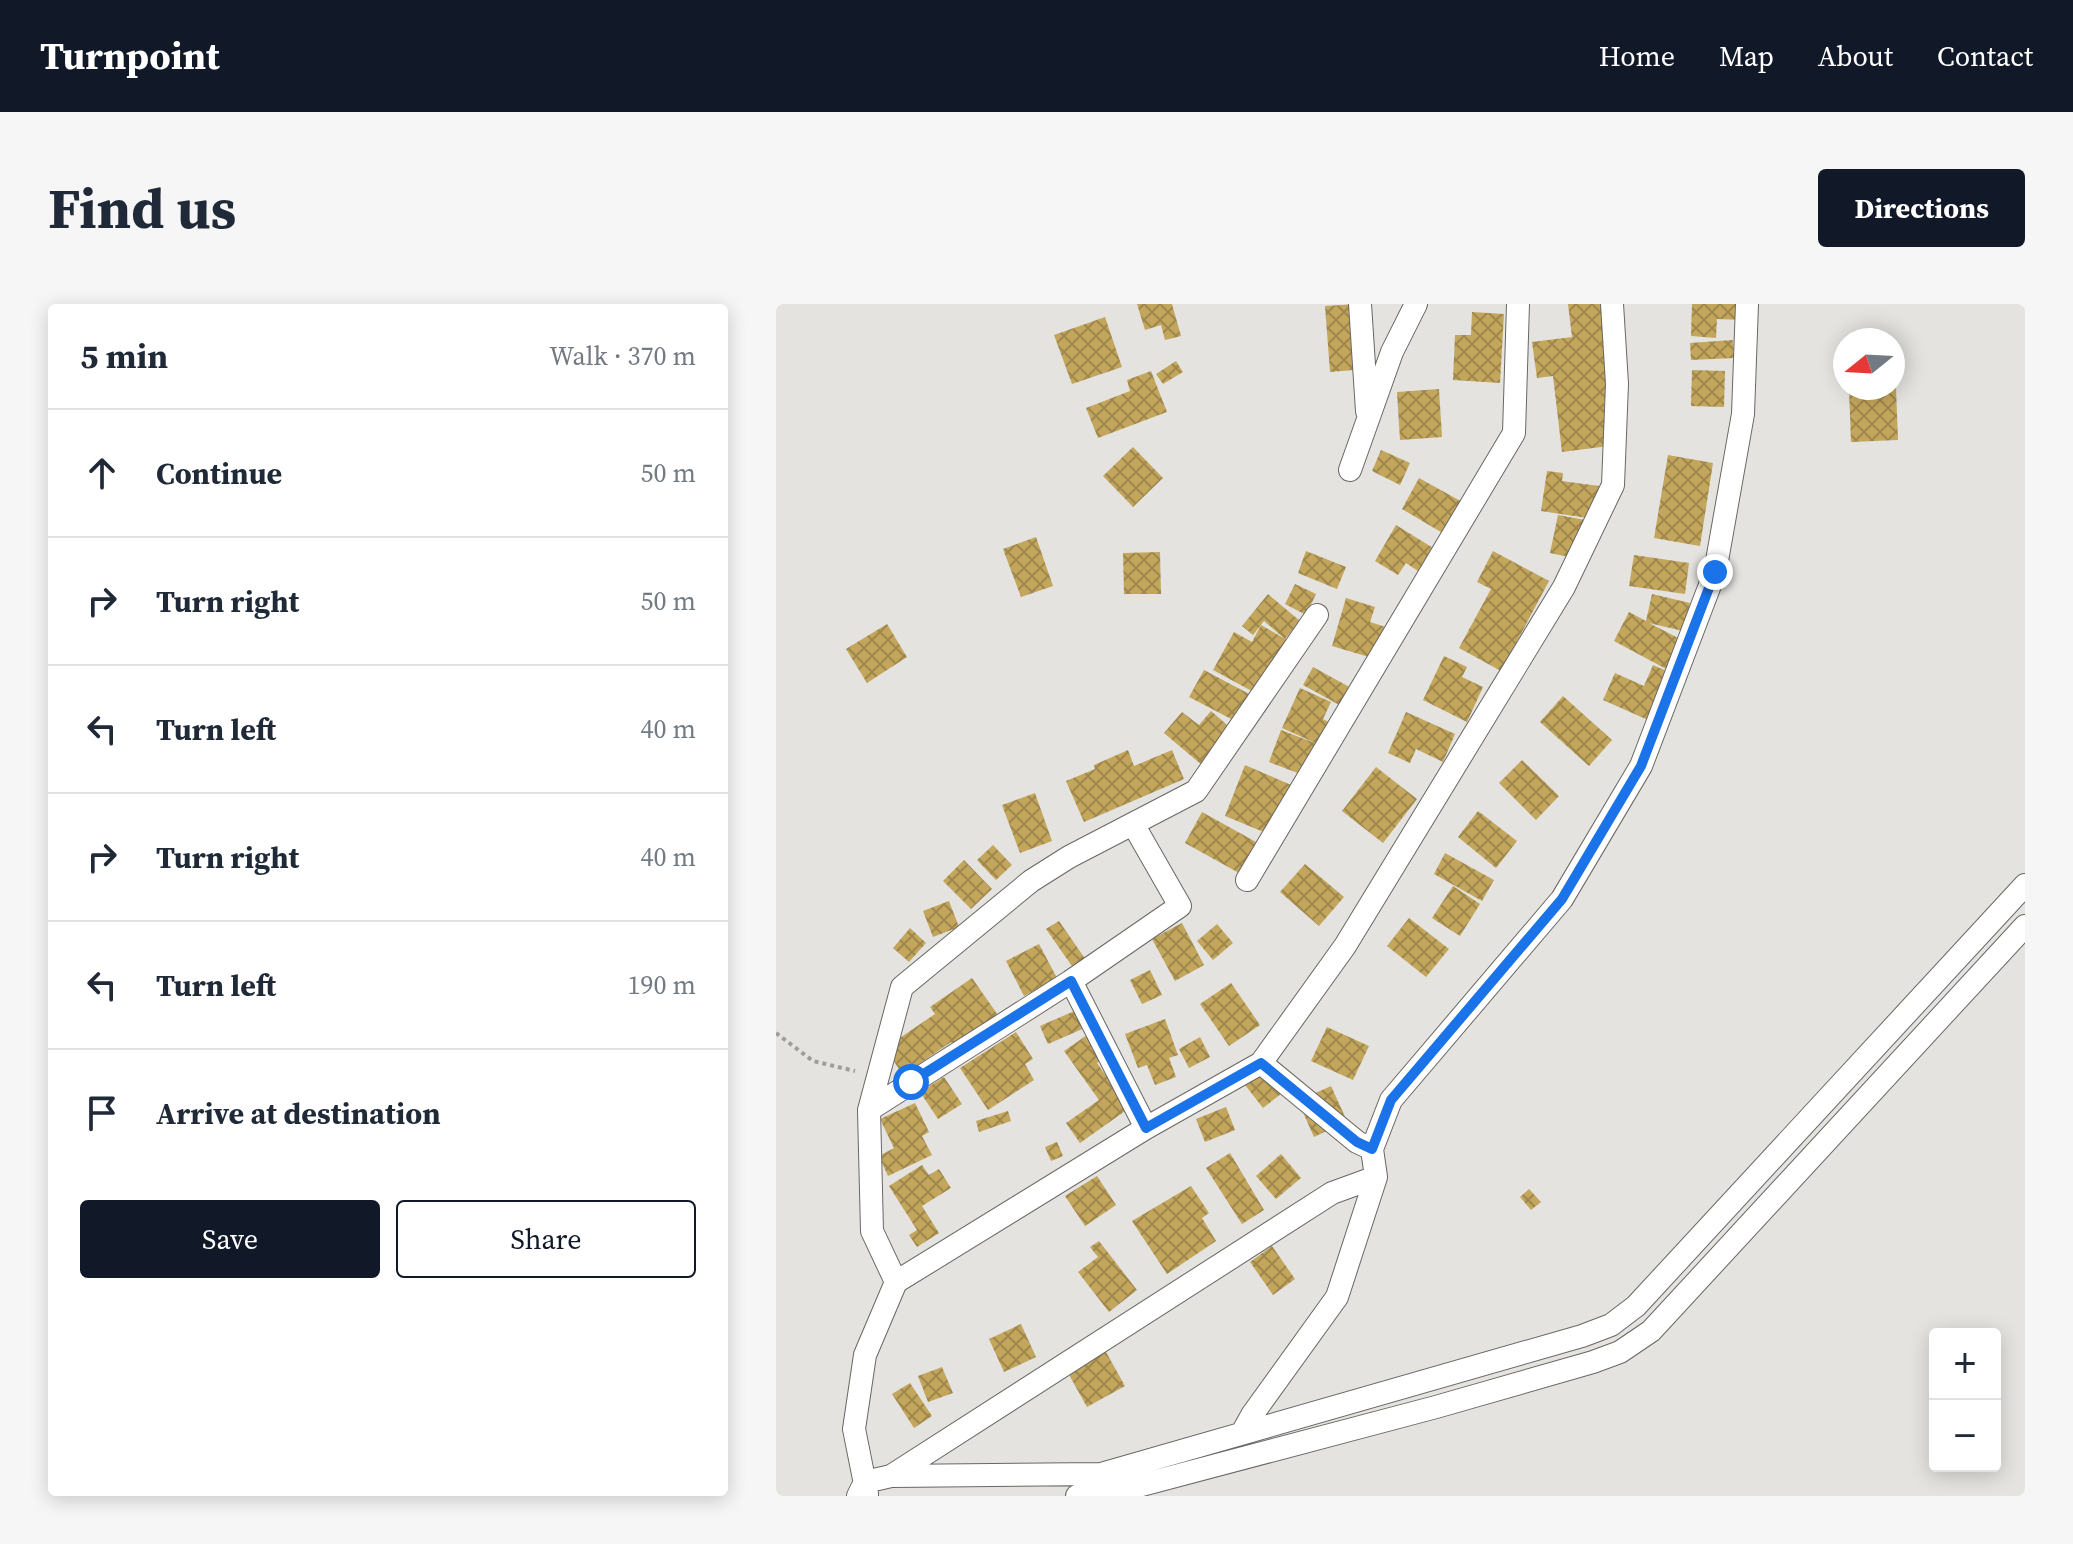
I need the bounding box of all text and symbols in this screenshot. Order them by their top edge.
text: Turnpoint [40,30,220,82]
text: Home [1599,37,1675,75]
text: Map [1719,37,1774,75]
text: About [1818,37,1893,75]
text: Contact [1937,37,2033,75]
button: Directions [1818,169,2025,247]
text: Find us [48,170,236,247]
north arrow [1833,328,1905,400]
text: 5 min [80,333,168,379]
text: Walk · 370 m [549,338,696,374]
icon: ahead [80,451,124,495]
text: Continue [156,453,282,494]
text: 50 m [641,455,696,491]
route end [1697,554,1733,590]
icon: right [80,579,124,623]
text: Turn right [156,581,299,622]
text: 50 m [641,583,696,619]
icon: left [80,707,124,751]
text: Turn left [156,709,276,750]
text: 40 m [641,711,696,747]
icon: right [80,835,124,879]
text: Turn right [156,837,299,878]
text: 40 m [641,839,696,875]
icon: left [80,963,124,1007]
text: Turn left [156,965,276,1006]
text: 190 m [628,967,696,1003]
route start [893,1064,929,1100]
icon: arrive [80,1091,124,1135]
text: Arrive at destination [156,1093,441,1134]
button: Save [80,1200,380,1278]
button: Share [396,1200,696,1278]
map controls [1929,1328,2001,1472]
button: + [1929,1328,2001,1400]
button: − [1929,1400,2001,1472]

